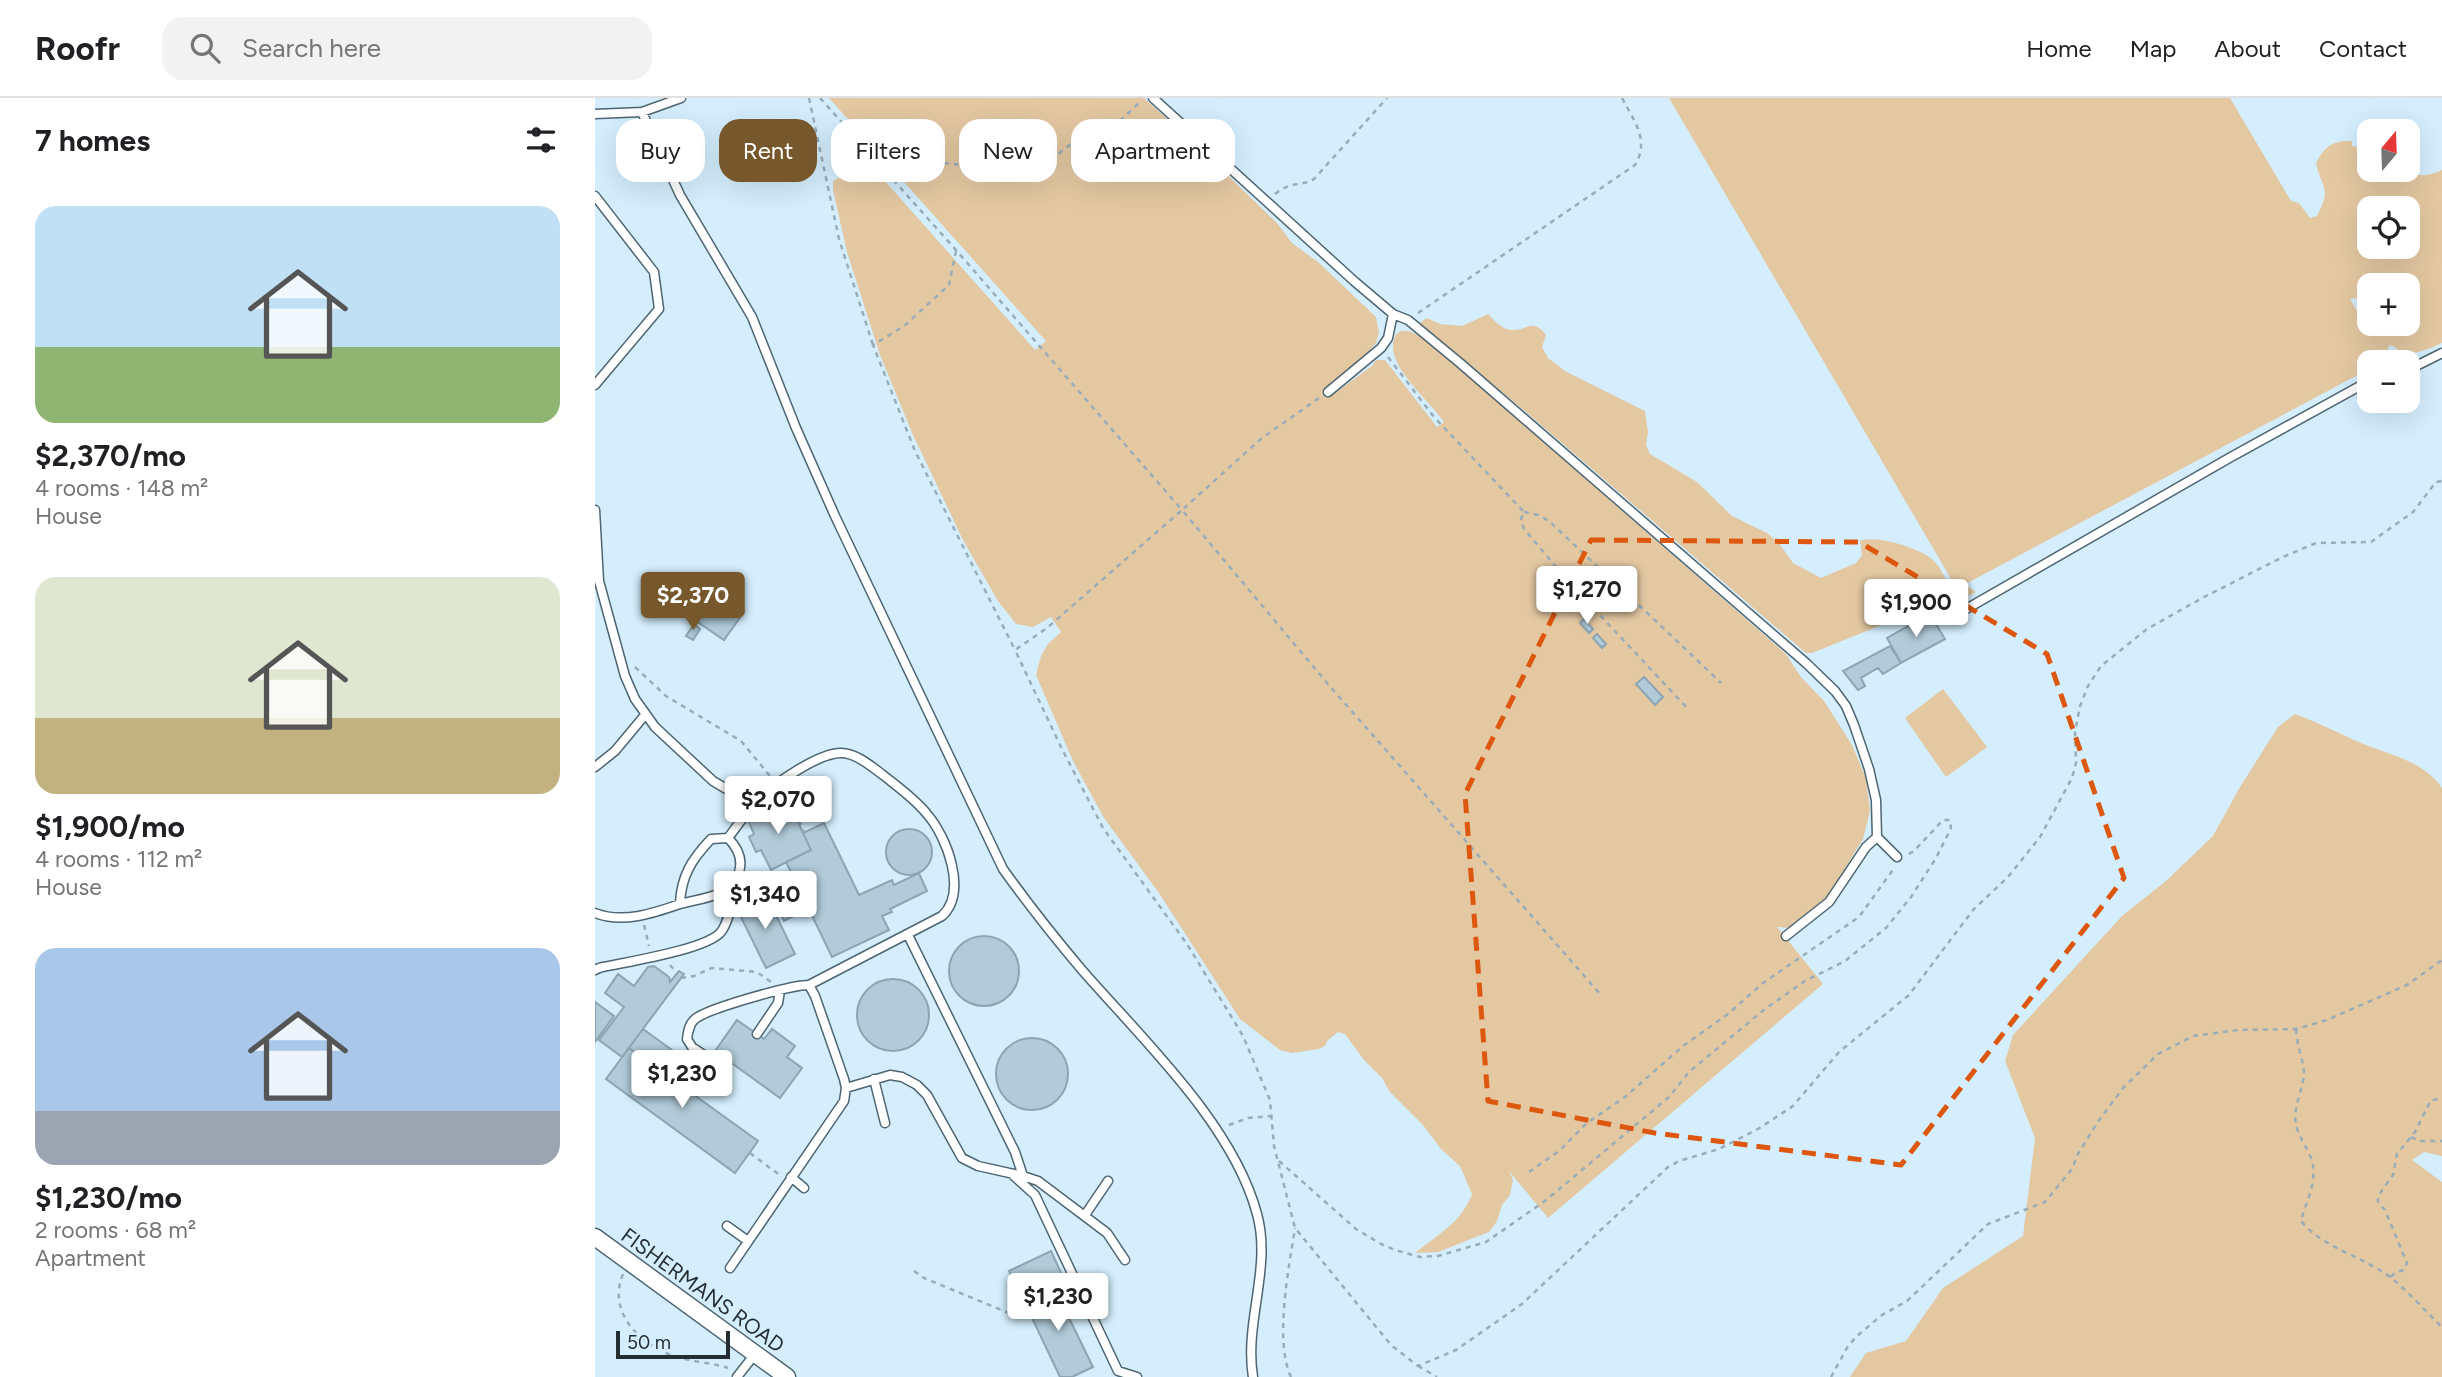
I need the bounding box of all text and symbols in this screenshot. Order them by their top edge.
search box [162,17,652,80]
text: Roofr [35,29,120,68]
icon: search [186,29,224,67]
text: Search here [242,32,381,64]
text: Home [2026,34,2092,63]
text: Map [2130,34,2176,63]
text: About [2214,34,2281,63]
text: Contact [2319,34,2407,63]
chip: Buy [616,119,705,182]
chip: Rent [719,119,817,182]
chip: Filters [831,119,945,182]
chip: New [959,119,1057,182]
chip: Apartment [1071,119,1235,182]
north arrow [2357,119,2420,182]
map controls [2357,119,2420,413]
icon: filters [522,121,560,159]
text: 7 homes [35,122,150,159]
button: locate [2357,196,2420,259]
icon: home [235,251,361,377]
button: + [2357,273,2420,336]
button: − [2357,350,2420,413]
text: $2,370/mo [35,437,186,474]
text: 4 rooms · 148 m² [35,474,208,502]
text: House [35,502,102,530]
pin: $1,270 [1530,566,1644,626]
pin: $2,370 [636,573,750,632]
text: $1,270 [1552,575,1622,603]
pin: $1,900 [1859,580,1973,639]
text: $2,370 [657,581,729,609]
text: $1,900 [1880,588,1952,616]
icon: home [235,622,361,748]
pin: $2,070 [721,776,835,836]
text: $2,070 [741,785,815,813]
text: $1,900/mo [35,808,185,845]
text: 4 rooms · 112 m² [35,845,202,873]
pin: $1,340 [708,872,822,931]
text: House [35,873,102,901]
text: $1,340 [730,880,800,908]
icon: home [235,993,361,1119]
pin: $1,230 [625,1051,739,1110]
text: $1,230 [647,1059,717,1087]
text: $1,230/mo [35,1179,182,1216]
text: 2 rooms · 68 m² [35,1216,196,1244]
street label: FISHERMANS ROAD [616,1222,790,1358]
text: Apartment [35,1244,146,1272]
pin: $1,230 [1001,1274,1115,1333]
text: $1,230 [1023,1282,1093,1310]
scale bar [616,1328,730,1360]
text: 50 m [627,1331,671,1354]

